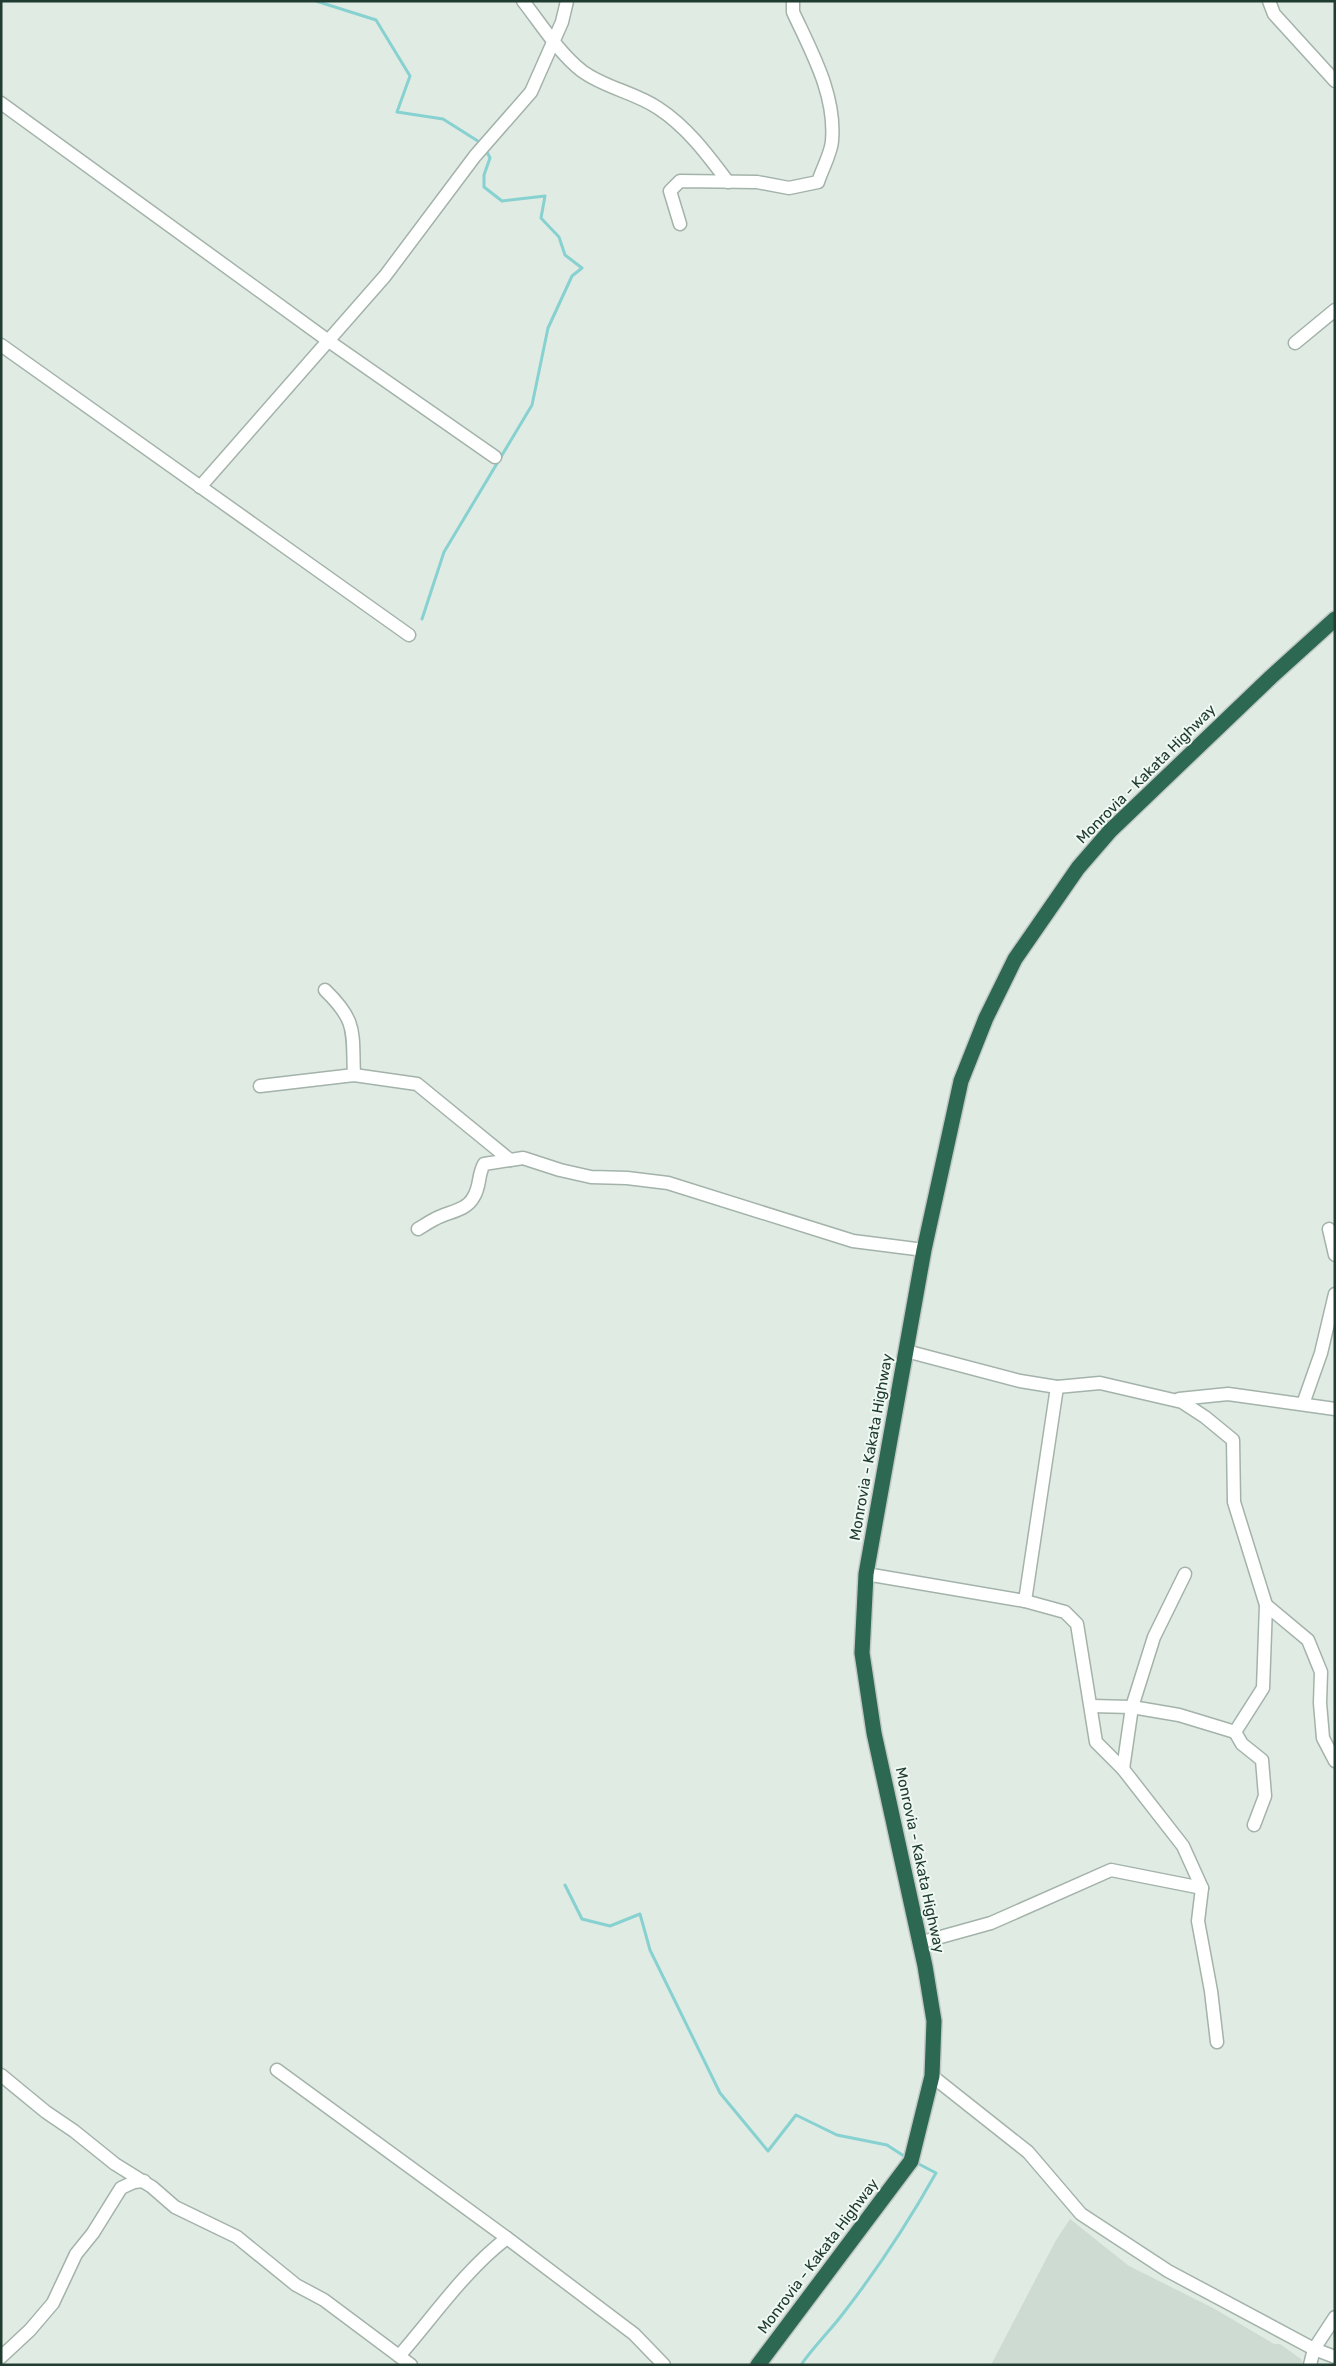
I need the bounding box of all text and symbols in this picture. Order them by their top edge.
street label: Monrovia - Kakata Highway [1073,701,1219,847]
street label: Monrovia - Kakata Highway [846,1352,896,1542]
street label: Monrovia - Kakata Highway [891,1765,949,1955]
street label: Monrovia - Kakata Highway [754,2175,882,2337]

